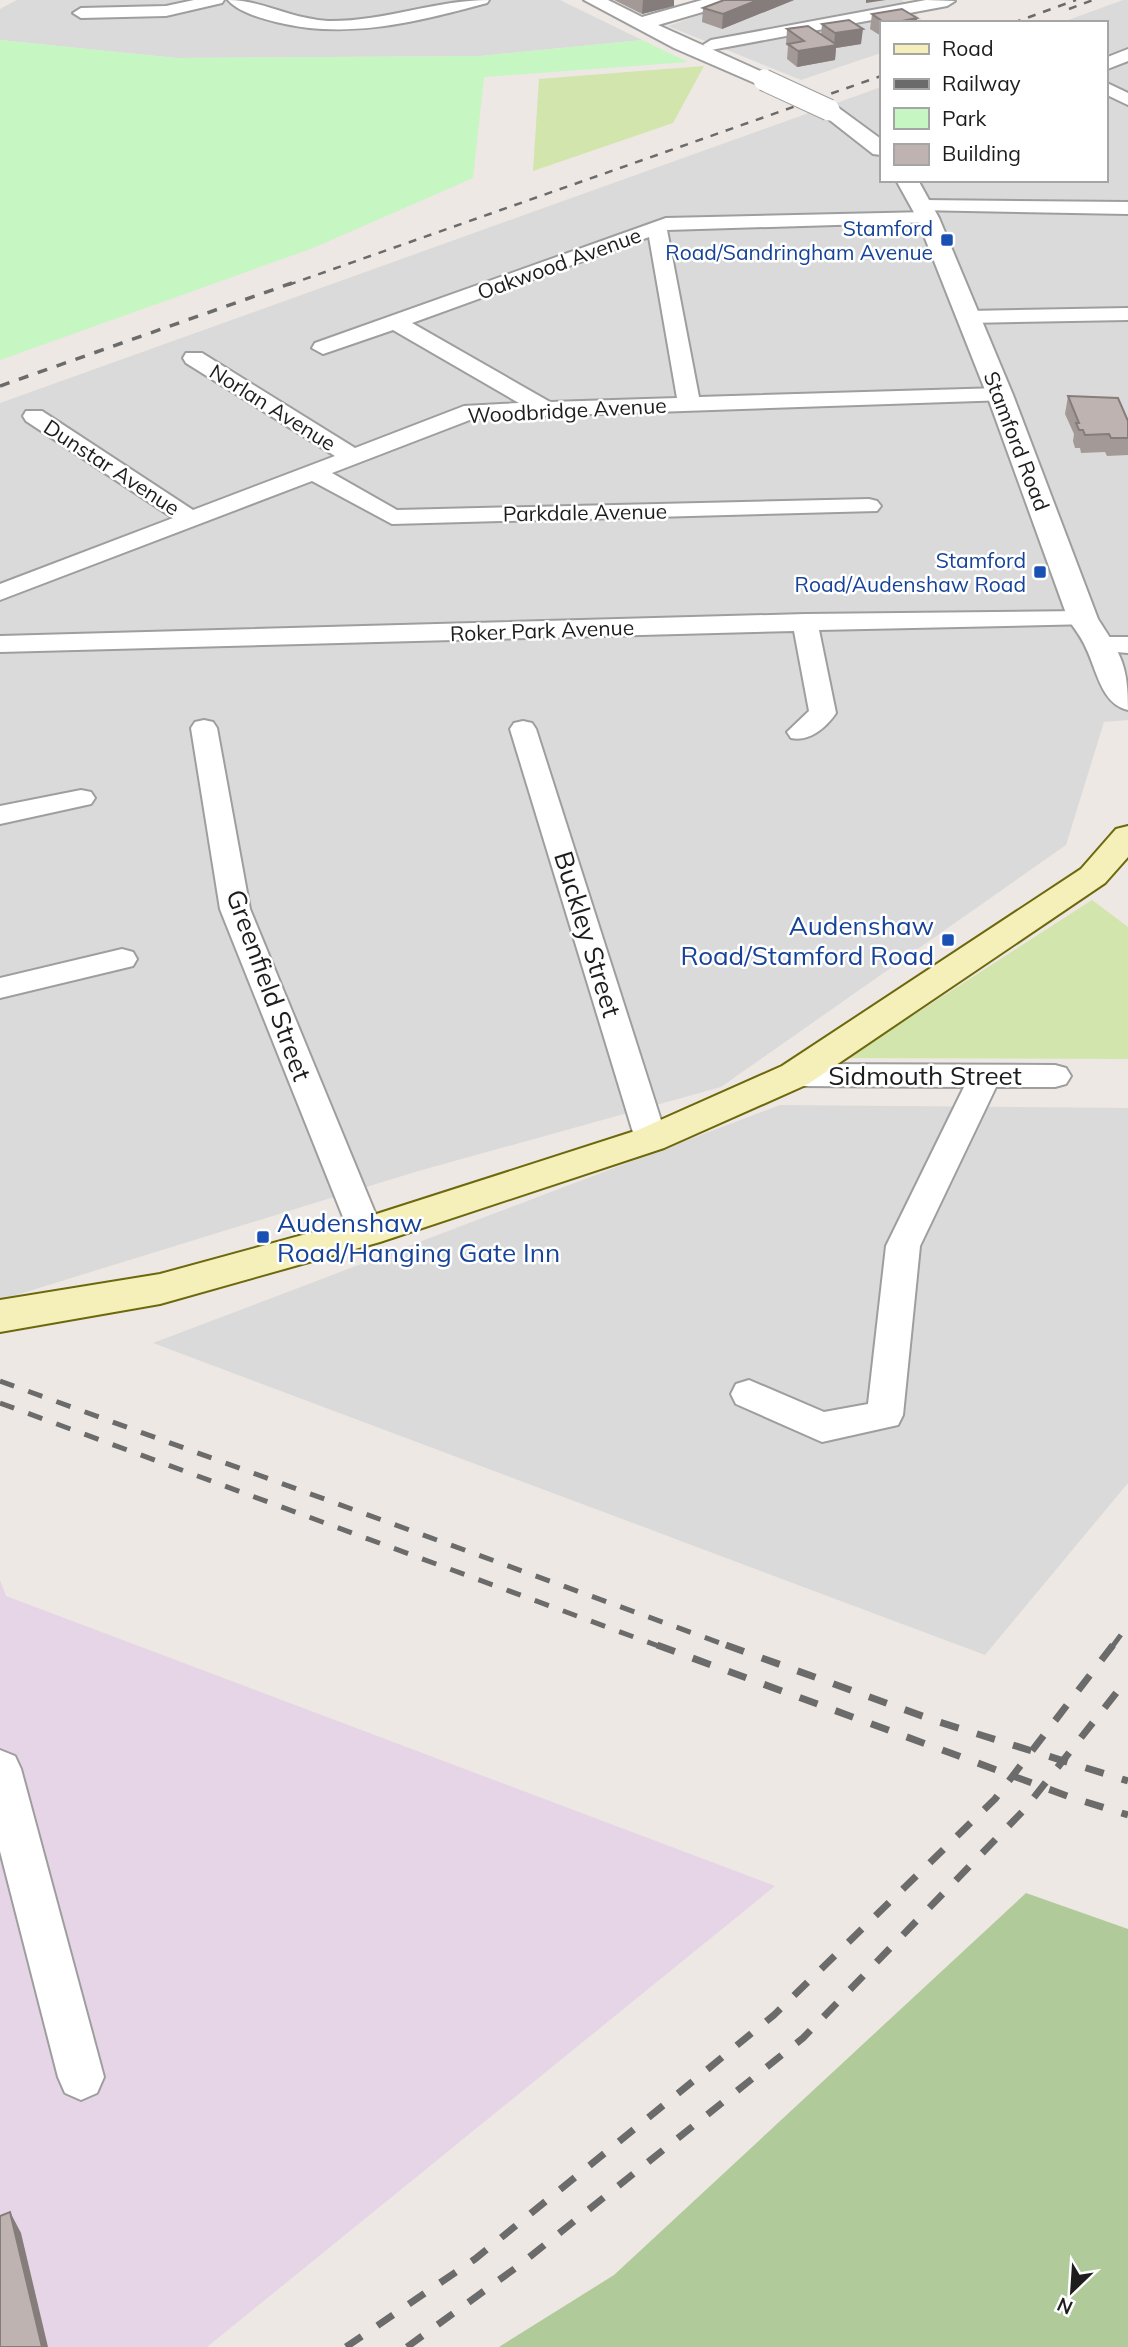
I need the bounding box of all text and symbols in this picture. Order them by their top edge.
legend [880,21,1107,182]
text: Road [942,35,993,61]
text: Railway [942,70,1021,96]
text: Park [942,105,986,131]
text: Building [942,140,1021,166]
place label: Stamford Road/Sandringham Avenue [665,215,933,265]
street label: Oakwood Avenue [473,221,645,305]
marker: Stamford Road/Sandringham Avenue [939,232,955,248]
street label: Norlan Avenue [205,358,341,456]
street label: Stamford Road [978,368,1056,514]
street label: Woodbridge Avenue [467,392,667,428]
street label: Dunstar Avenue [39,413,185,521]
street label: Parkdale Avenue [503,498,667,526]
place label: Stamford Road/Audenshaw Road [795,547,1026,597]
marker: Stamford Road/Audenshaw Road [1032,564,1048,580]
street label: Roker Park Avenue [450,614,634,646]
street label: Buckley Street [547,847,629,1021]
street label: Greenfield Street [219,885,319,1085]
place label: Audenshaw Road/Stamford Road [680,909,934,972]
marker: Audenshaw Road/Stamford Road [940,932,956,948]
street label: Sidmouth Street [828,1059,1022,1092]
place label: Audenshaw Road/Hanging Gate Inn [277,1206,560,1269]
marker: Audenshaw Road/Hanging Gate Inn [255,1229,271,1245]
north arrow [1037,2256,1107,2326]
text: N [1053,2292,1076,2320]

